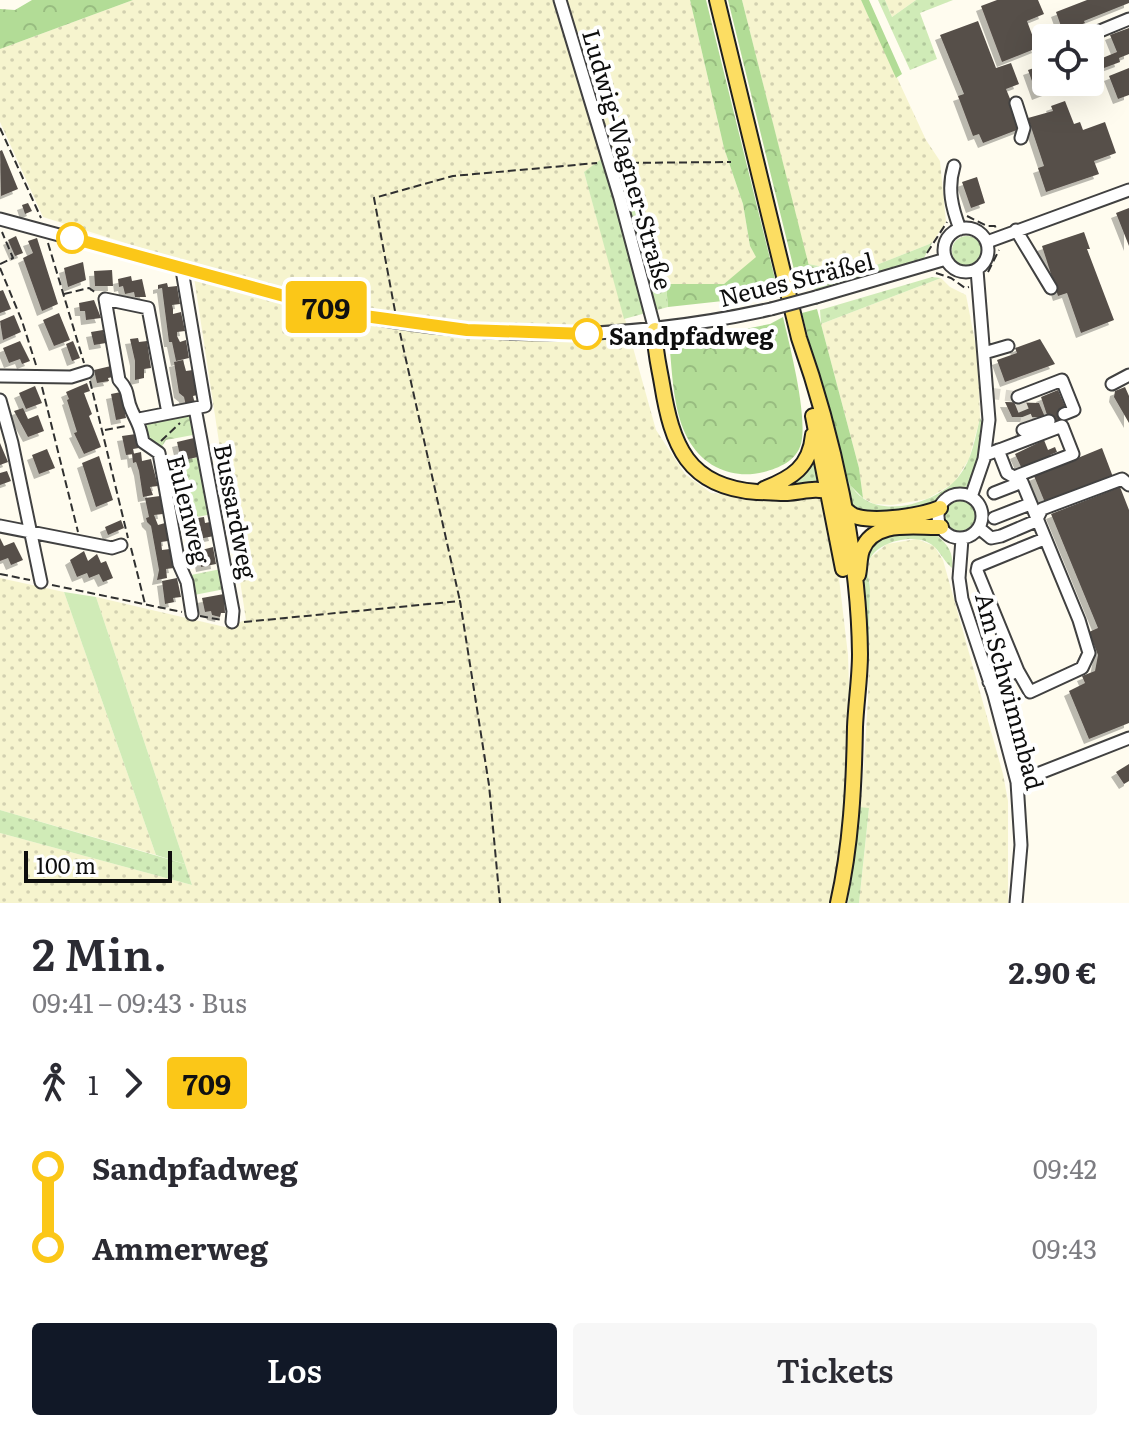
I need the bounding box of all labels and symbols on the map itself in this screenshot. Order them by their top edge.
street label: Ludwig-Wagner-Straße [575,25,683,293]
unlabelled marker [57,223,87,253]
street label: Neues Sträßel [715,242,877,314]
line badge: 709 [280,281,372,333]
place label: Sandpfadweg [609,317,774,352]
marker: Sandpfadweg [572,319,602,349]
street label: Bussardweg [207,440,267,582]
street label: Eulenweg [160,451,221,568]
street label: Am Schwimmbad [968,589,1054,794]
scale bar [24,847,172,883]

